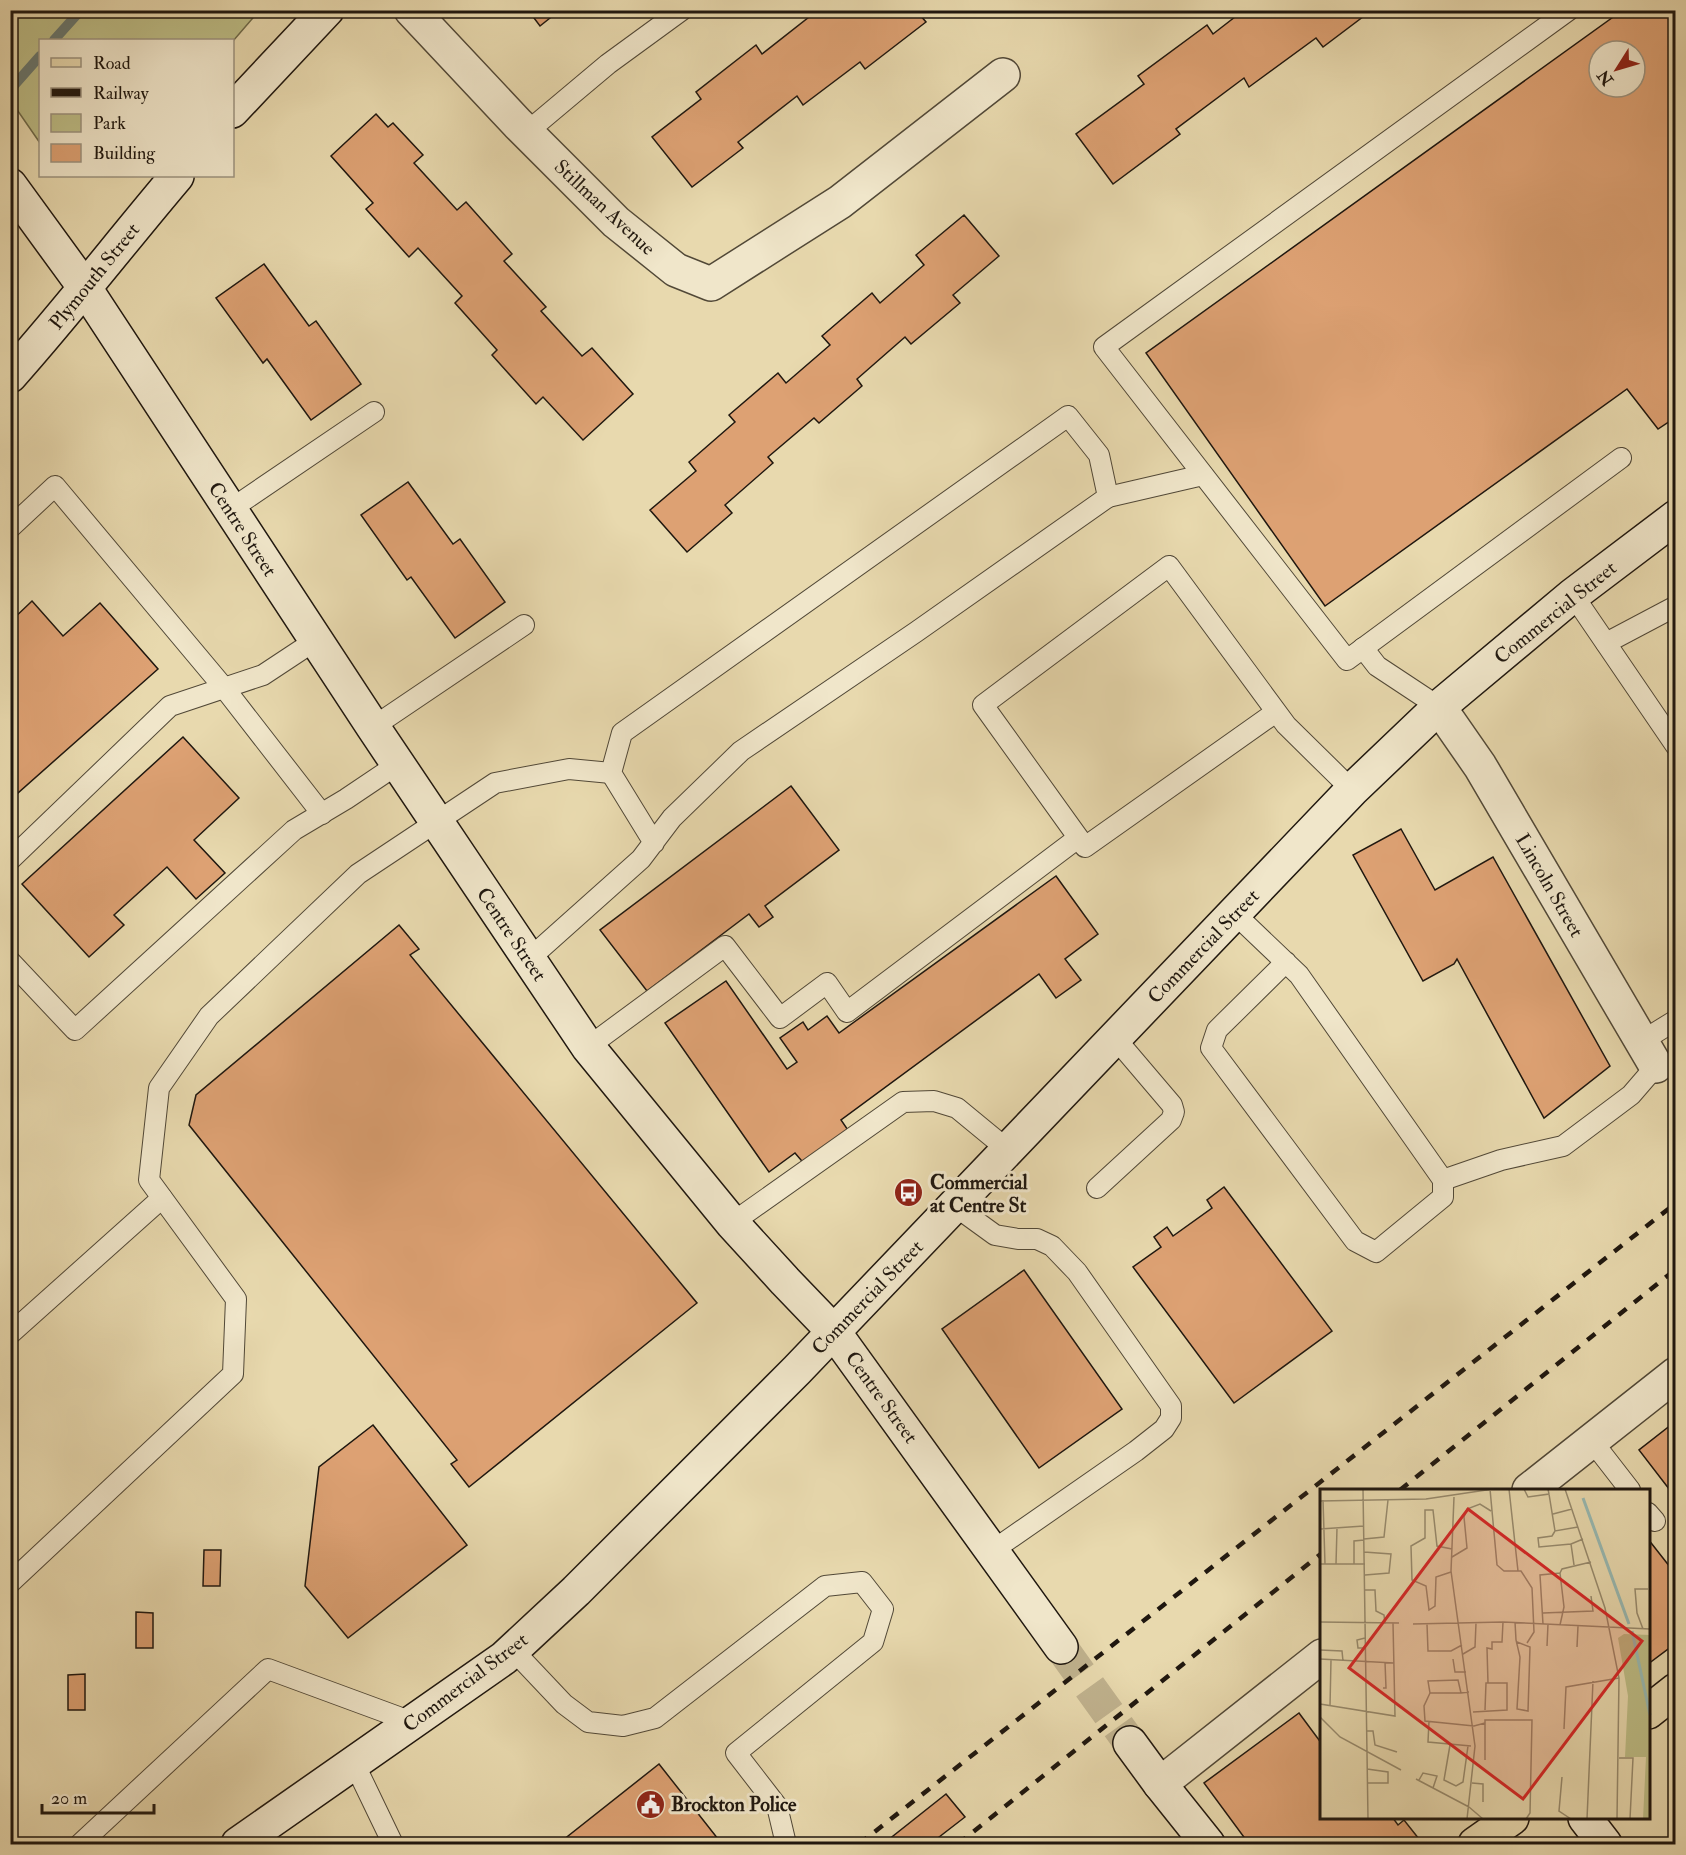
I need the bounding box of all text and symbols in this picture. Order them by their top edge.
legend [39,39,234,177]
north arrow [1587,39,1647,99]
text: Road [93,52,131,75]
text: N [1593,65,1619,90]
text: Railway [93,82,150,105]
text: Park [93,112,126,135]
text: Building [93,142,156,165]
street label: Stillman Avenue [549,154,660,261]
street label: Plymouth Street [44,217,145,335]
street label: Centre Street [203,477,283,582]
street label: Commercial Street [1489,555,1622,669]
street label: Lincoln Street [1510,829,1590,942]
street label: Centre Street [471,883,552,986]
street label: Commercial Street [1142,883,1265,1009]
place label: Commercial at Centre St [930,1170,1029,1218]
bus stop icon: Commercial at Centre St [893,1177,925,1209]
street label: Commercial Street [806,1234,929,1360]
street label: Centre Street [840,1346,924,1449]
inset map [1320,1489,1650,1819]
street label: Commercial Street [398,1627,533,1738]
scale bar [42,1777,154,1815]
text: 20 m [51,1787,87,1810]
public building icon: Brockton Police [634,1788,666,1820]
place label: Brockton Police [671,1792,797,1817]

